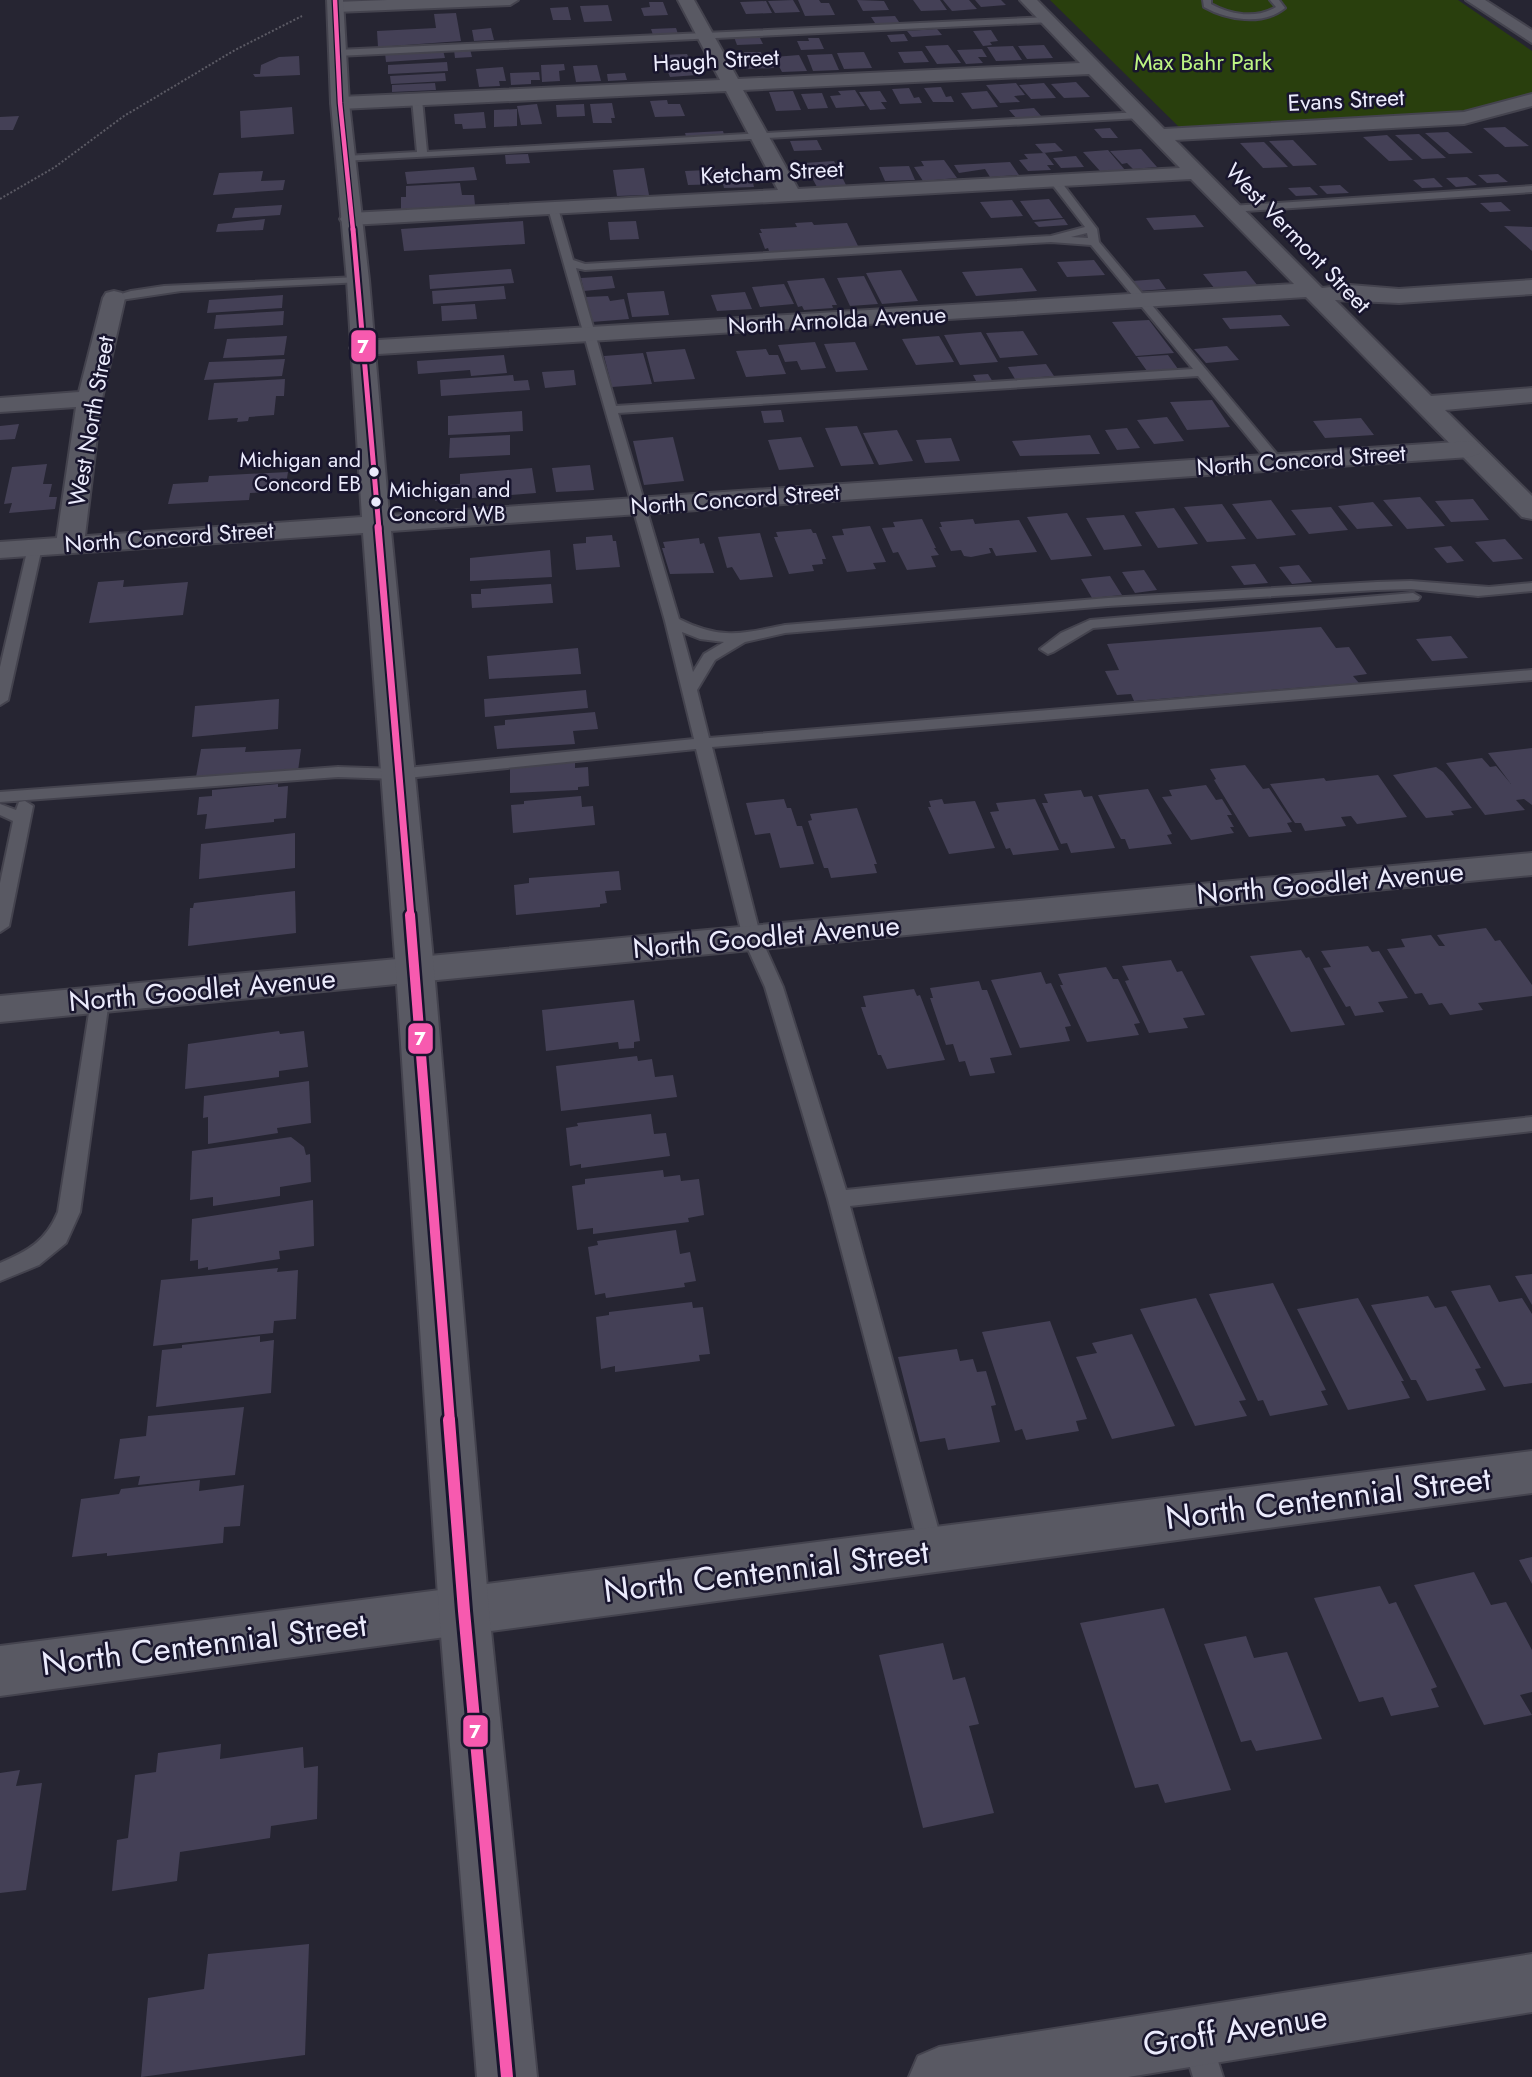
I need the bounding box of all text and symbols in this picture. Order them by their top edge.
street label: Haugh Street [652,40,781,80]
park label: Max Bahr Park [1134,45,1273,79]
street label: Evans Street [1287,80,1406,120]
street label: Ketcham Street [699,151,845,193]
street label: West Vermont Street [1217,155,1379,321]
street label: North Arnolda Avenue [727,297,947,343]
line badge: 7 [350,329,377,363]
street label: West North Street [59,333,123,509]
text: 7 [357,333,369,360]
street label: North Concord Street [1195,436,1407,484]
place label: Michigan and Concord EB [240,445,361,499]
marker: Michigan and Concord EB [367,465,381,479]
place label: Michigan and Concord WB [389,475,511,529]
street label: North Concord Street [629,475,841,523]
marker: Michigan and Concord WB [369,495,383,509]
street label: North Concord Street [63,513,275,561]
street label: North Goodlet Avenue [1195,851,1465,915]
street label: North Goodlet Avenue [631,905,901,969]
street label: North Goodlet Avenue [67,958,337,1022]
line badge: 7 [407,1022,434,1055]
text: 7 [414,1025,426,1052]
street label: North Centennial Street [1163,1455,1493,1541]
street label: North Centennial Street [601,1528,931,1614]
street label: North Centennial Street [39,1601,369,1687]
line badge: 7 [462,1714,489,1748]
text: 7 [469,1718,481,1745]
street label: Groff Avenue [1139,1992,1331,2068]

